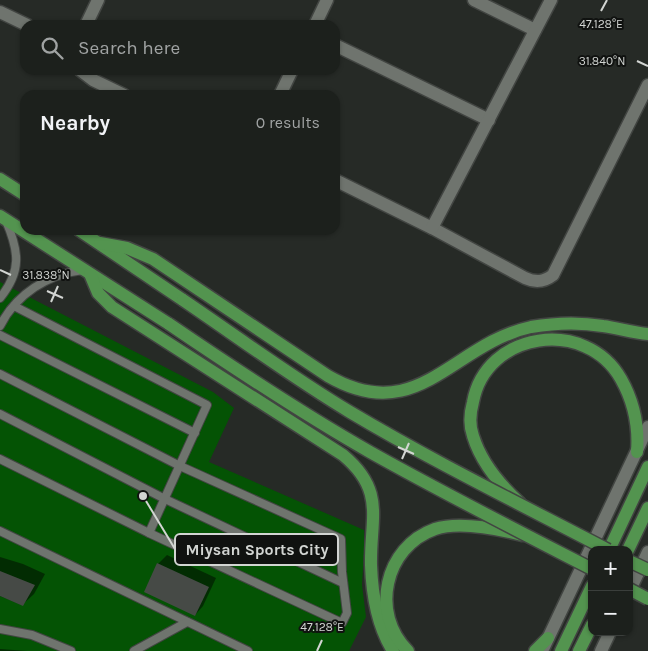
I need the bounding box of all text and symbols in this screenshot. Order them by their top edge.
text: 47.128°E [579,17,623,31]
search box [20,20,340,75]
icon: search [38,34,66,62]
text: Search here [78,37,180,59]
text: 31.840°N [579,54,625,68]
text: Nearby [40,111,110,135]
text: 0 results [256,113,320,132]
text: 31.838°N [22,268,70,282]
callout: Miysan Sports City [175,534,338,565]
text: Miysan Sports City [186,540,328,559]
map controls [588,546,633,636]
button: + [588,546,633,591]
button: − [588,591,633,636]
text: 47.128°E [300,620,344,634]

